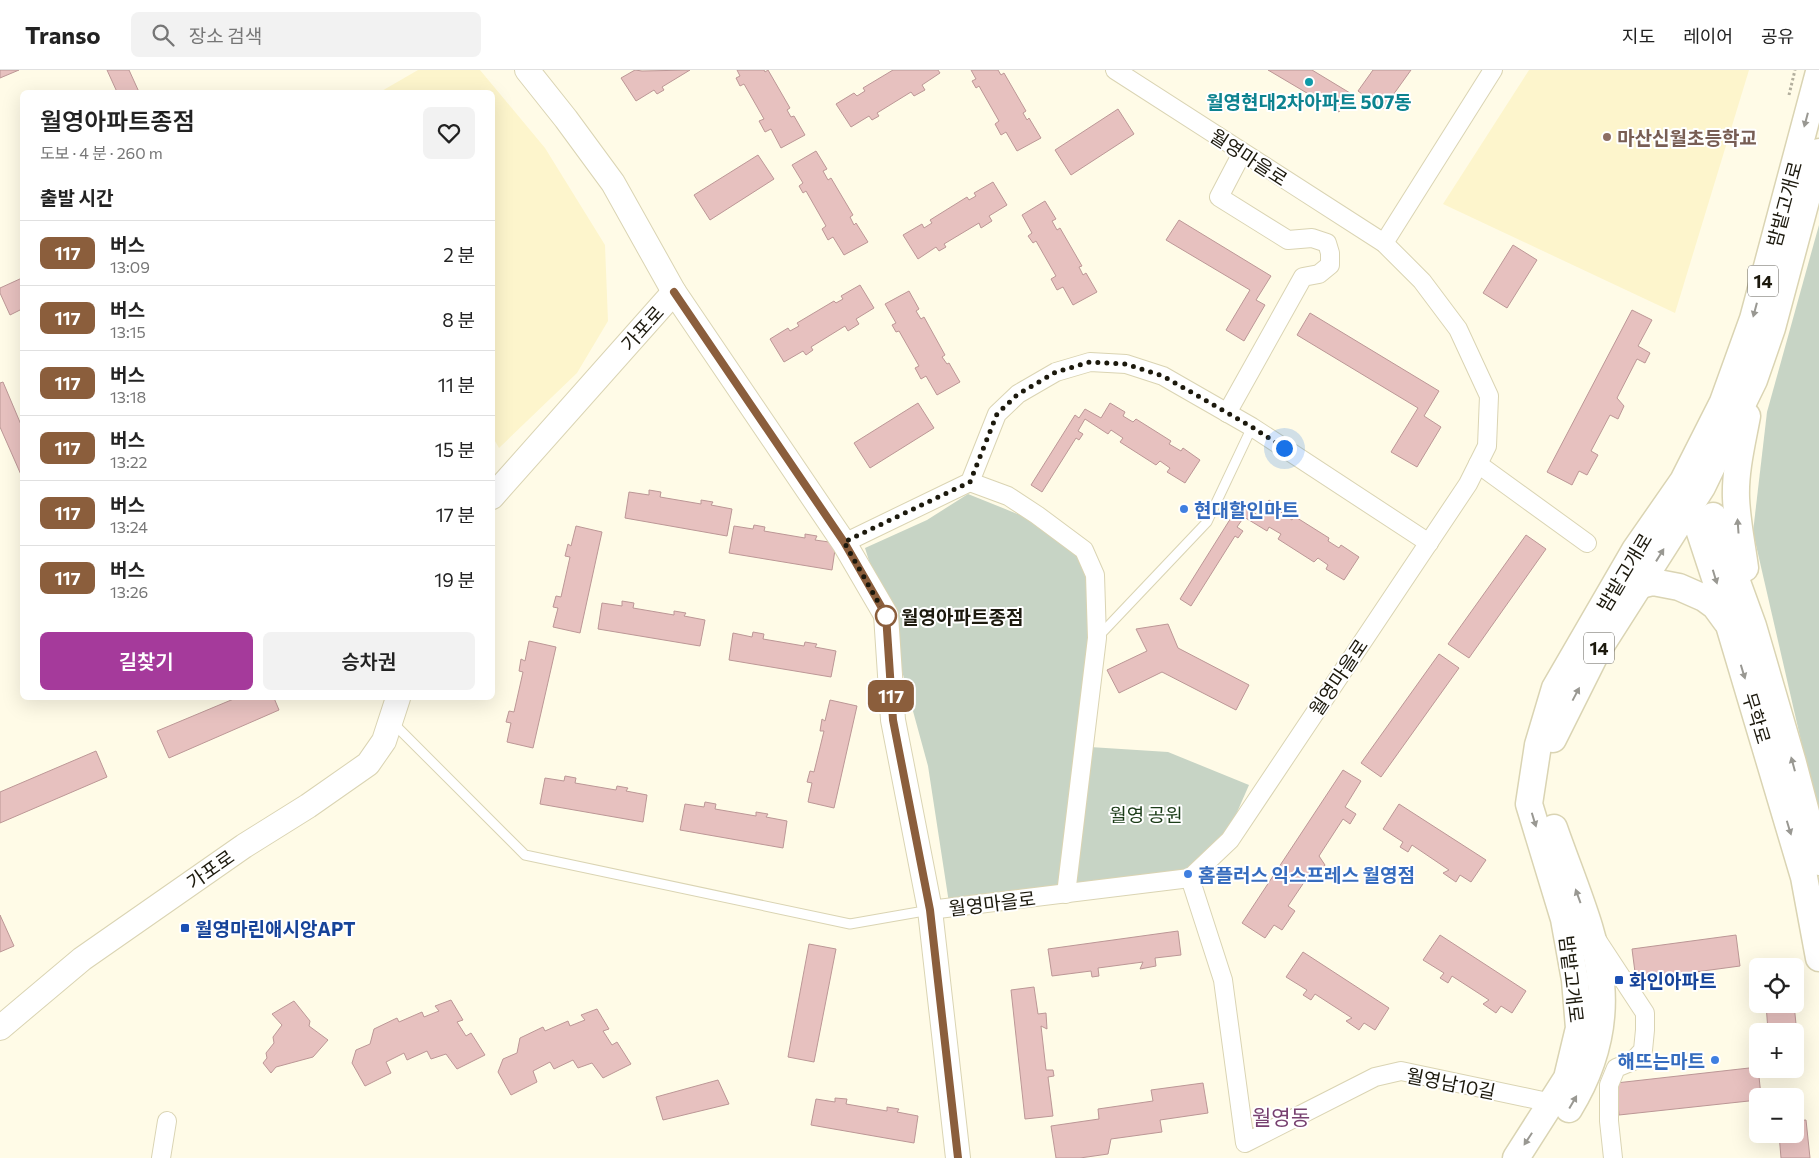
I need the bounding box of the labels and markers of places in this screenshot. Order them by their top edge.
marker: 월영현대2차아파트 507동 [1303,76,1315,88]
place label: 월영현대2차아파트 507동 [1206,90,1412,113]
place label: 마산신월초등학교 [1617,126,1757,149]
marker: 마산신월초등학교 [1601,131,1613,143]
place label: 현대할인마트 [1194,498,1299,521]
marker: 현대할인마트 [1178,503,1190,515]
marker: 월영아파트종점 [875,605,897,627]
place label: 월영아파트종점 [901,605,1023,628]
place label: 홈플러스 익스프레스 월영점 [1198,863,1415,886]
marker: 홈플러스 익스프레스 월영점 [1182,868,1194,880]
place label: 월영마린애시앙APT [195,917,356,940]
marker: 월영마린애시앙APT [179,922,191,934]
place label: 화인아파트 [1629,969,1716,992]
marker: 화인아파트 [1613,974,1625,986]
place label: 해뜨는마트 [1618,1049,1705,1072]
marker: 해뜨는마트 [1709,1054,1721,1066]

